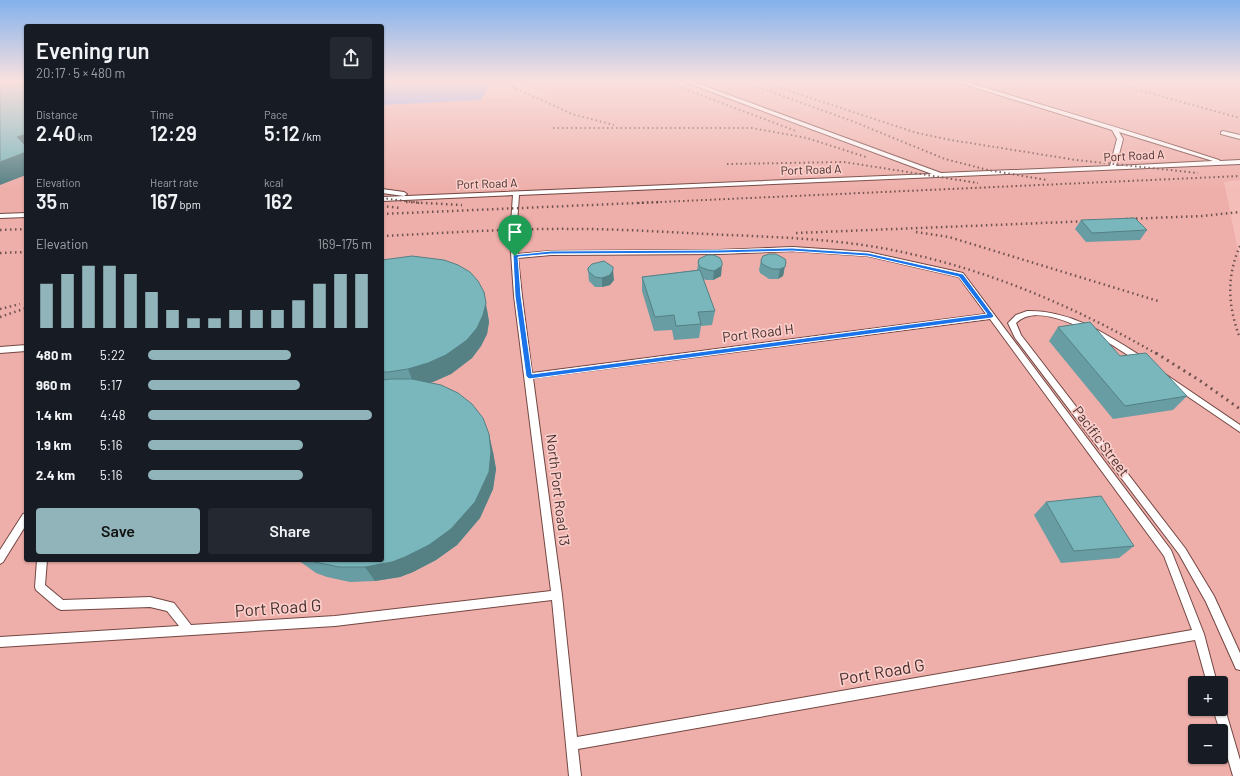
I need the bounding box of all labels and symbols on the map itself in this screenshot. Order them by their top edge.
street label: Port Road A [1103,146,1165,164]
street label: Port Road A [780,161,842,177]
street label: Port Road A [456,175,518,191]
pin [498,215,532,256]
street label: Port Road H [721,320,795,345]
street label: Pacific Street [1070,402,1133,479]
street label: North Port Road 13 [543,433,574,547]
street label: Port Road G [234,594,322,620]
street label: Port Road G [838,654,926,688]

